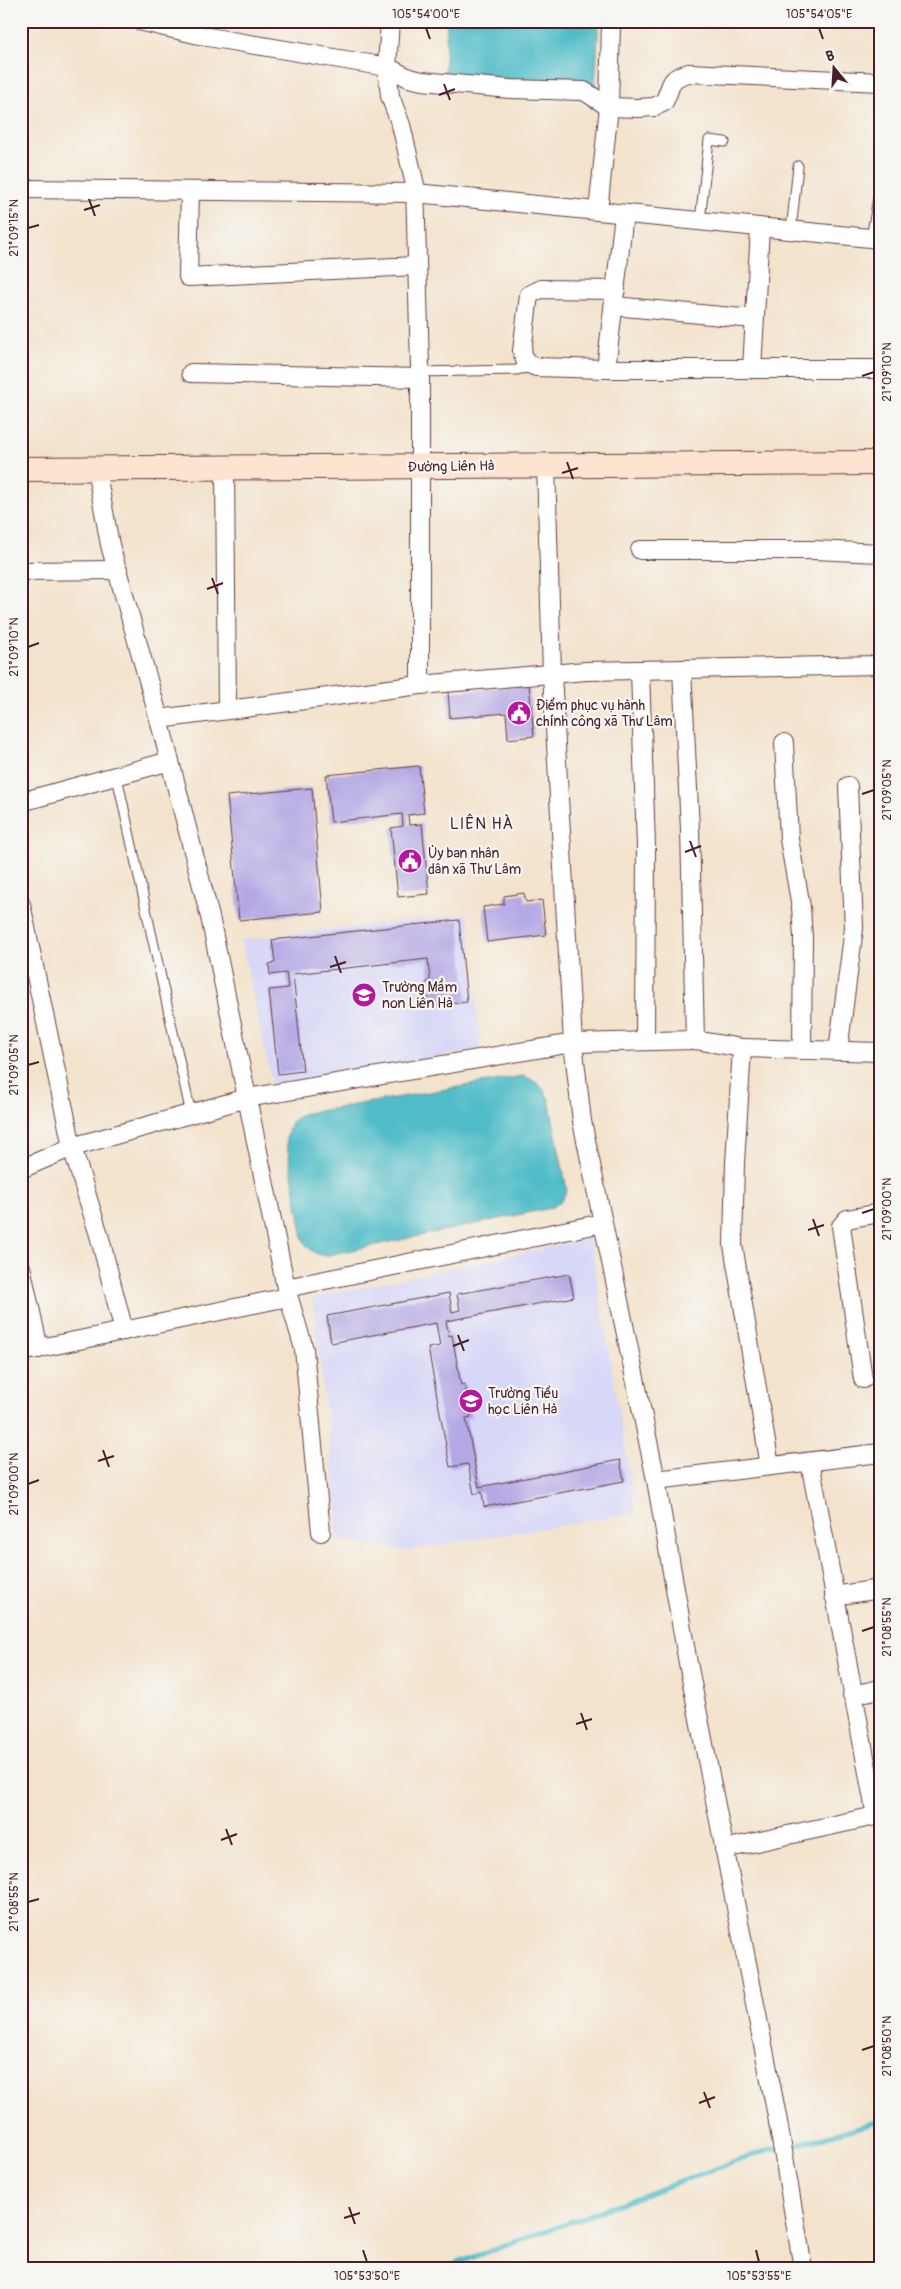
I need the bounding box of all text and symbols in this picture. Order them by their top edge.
text: 105°54'00"E [392,7,460,22]
text: 105°54'05"E [786,7,852,22]
north arrow [808,42,858,92]
text: B [824,47,837,65]
text: 21°09'15"N [7,199,22,257]
text: 21°09'10"N [880,342,895,402]
street label: Đường Liên Hà [408,457,494,476]
text: 21°09'10"N [7,617,22,677]
place label: Điểm phục vụ hành chính công xã Thư Lâm [536,697,673,730]
public building icon: Điểm phục vụ hành chính công xã Thư Lâm [506,700,532,726]
text: 21°09'05"N [880,759,895,821]
district label: LIÊN HÀ [450,813,514,834]
place label: Ủy ban nhân dân xã Thư Lâm [428,845,521,878]
public building icon: Ủy ban nhân dân xã Thư Lâm [397,848,423,874]
place label: Trường Mầm non Liên Hà [382,977,457,1012]
school or university icon: Trường Mầm non Liên Hà [351,982,377,1008]
text: 21°09'05"N [7,1034,22,1096]
text: 21°09'00"N [880,1178,895,1240]
place label: Trường Tiểu học Liên Hà [488,1385,558,1418]
school or university icon: Trường Tiểu học Liên Hà [458,1388,484,1414]
text: 21°09'00"N [7,1453,22,1515]
text: 21°08'55"N [880,1597,895,1657]
text: 21°08'55"N [7,1872,22,1932]
text: 21°08'50"N [880,2016,895,2076]
text: 105°53'50"E [334,2269,400,2284]
text: 105°53'55"E [727,2269,791,2284]

